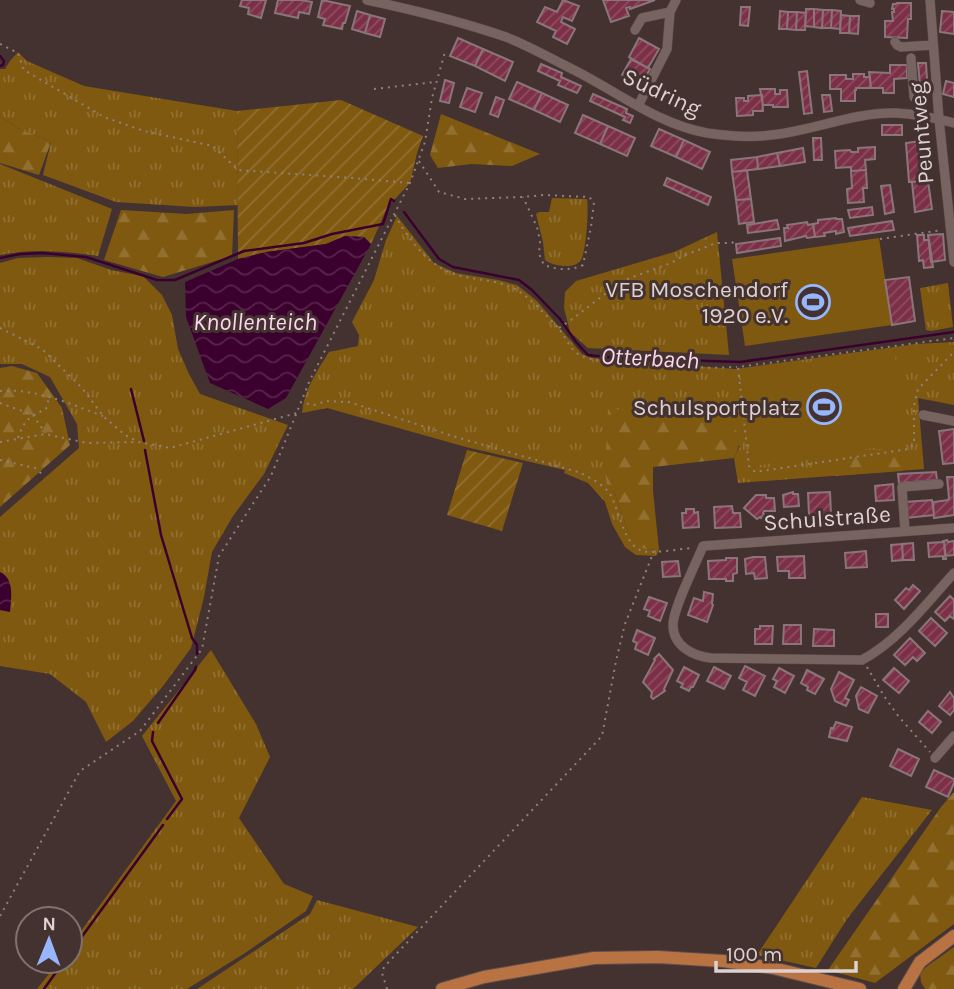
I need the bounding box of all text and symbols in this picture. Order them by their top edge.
street label: Südring [618,63,705,122]
street label: Peuntweg [904,81,939,185]
place label: VFB Moschendorf 1920 e.V. [605,276,788,329]
sports icon: VFB Moschendorf 1920 e.V. [794,283,832,321]
water label: Knollenteich [193,308,317,336]
water label: Otterbach [600,341,700,375]
sports icon: Schulsportplatz [805,388,843,426]
place label: Schulsportplatz [633,394,800,421]
street label: Schulstraße [762,501,892,536]
north arrow [14,905,84,975]
text: N [42,913,56,935]
scale bar [716,930,856,974]
text: 100 m [726,942,783,966]

